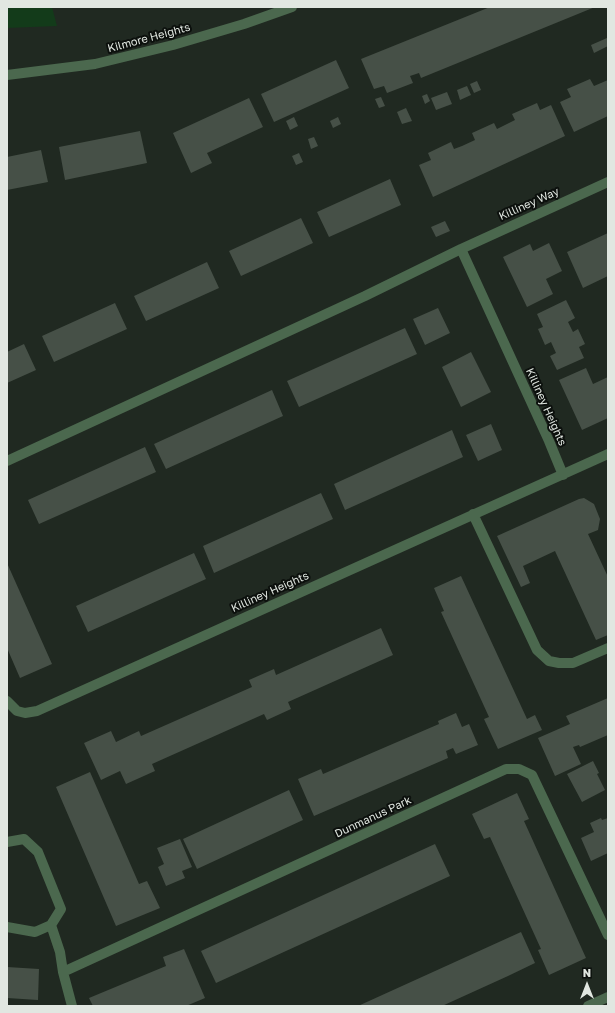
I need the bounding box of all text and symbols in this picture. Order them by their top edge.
street label: Kilmore Heights [106,21,192,55]
street label: Killiney Way [497,185,561,223]
street label: Killiney Heights [523,366,569,448]
street label: Killiney Heights [229,569,311,615]
street label: Dunmanus Park [333,794,413,840]
north arrow [567,965,607,1005]
text: N [583,966,591,979]

